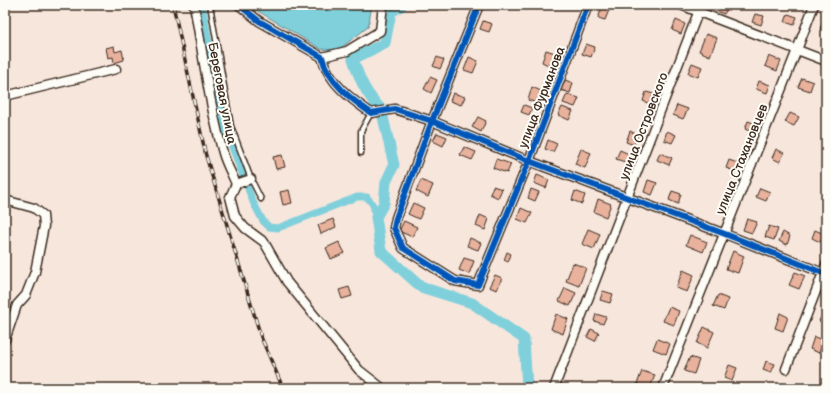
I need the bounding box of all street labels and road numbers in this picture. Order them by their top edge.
street label: Береговая улица [204,41,240,146]
street label: улица Фурманова [515,44,569,151]
street label: улица Островского [616,70,672,182]
street label: улица Стахановцев [712,102,771,217]

